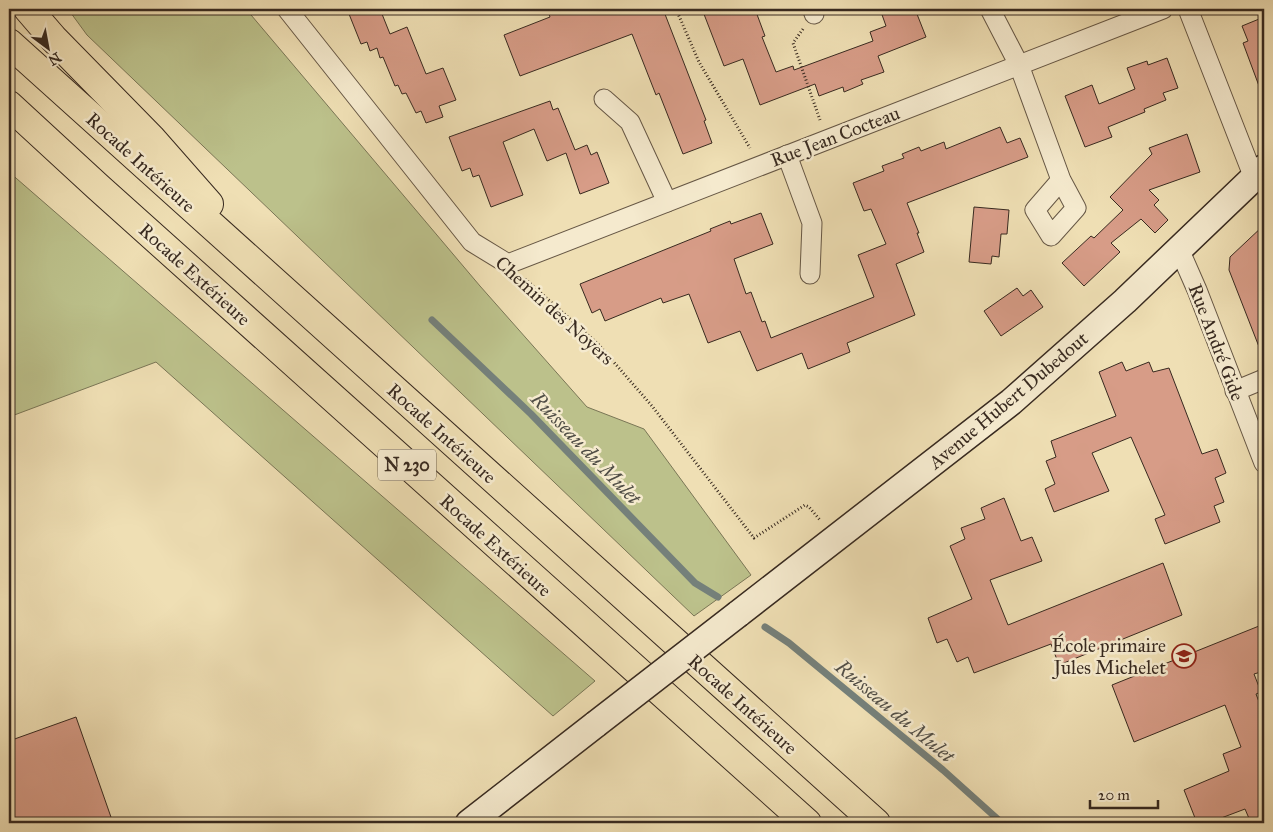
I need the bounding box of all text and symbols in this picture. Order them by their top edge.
north arrow [22,22,72,72]
text: N [45,48,64,69]
street label: Rue Jean Cocteau [767,101,903,173]
street label: Rocade Intérieure [81,107,200,217]
street label: Rocade Extérieure [134,218,255,331]
street label: Chemin des Noyers [491,251,619,370]
street label: Rue André Gide [1184,280,1249,404]
street label: Avenue Hubert Dubedout [923,327,1093,474]
street label: Rocade Intérieure [382,378,501,488]
water label: Ruisseau du Mulet [526,386,647,511]
road number: N 230 [378,450,436,480]
street label: Rocade Extérieure [435,489,556,602]
place label: École primaire Jules Michelet [1052,633,1166,680]
school or university icon: École primaire Jules Michelet [1171,643,1197,669]
street label: Rocade Intérieure [683,649,802,759]
water label: Ruisseau du Mulet [830,654,960,769]
scale bar [1090,777,1158,809]
text: 20 m [1098,786,1130,804]

